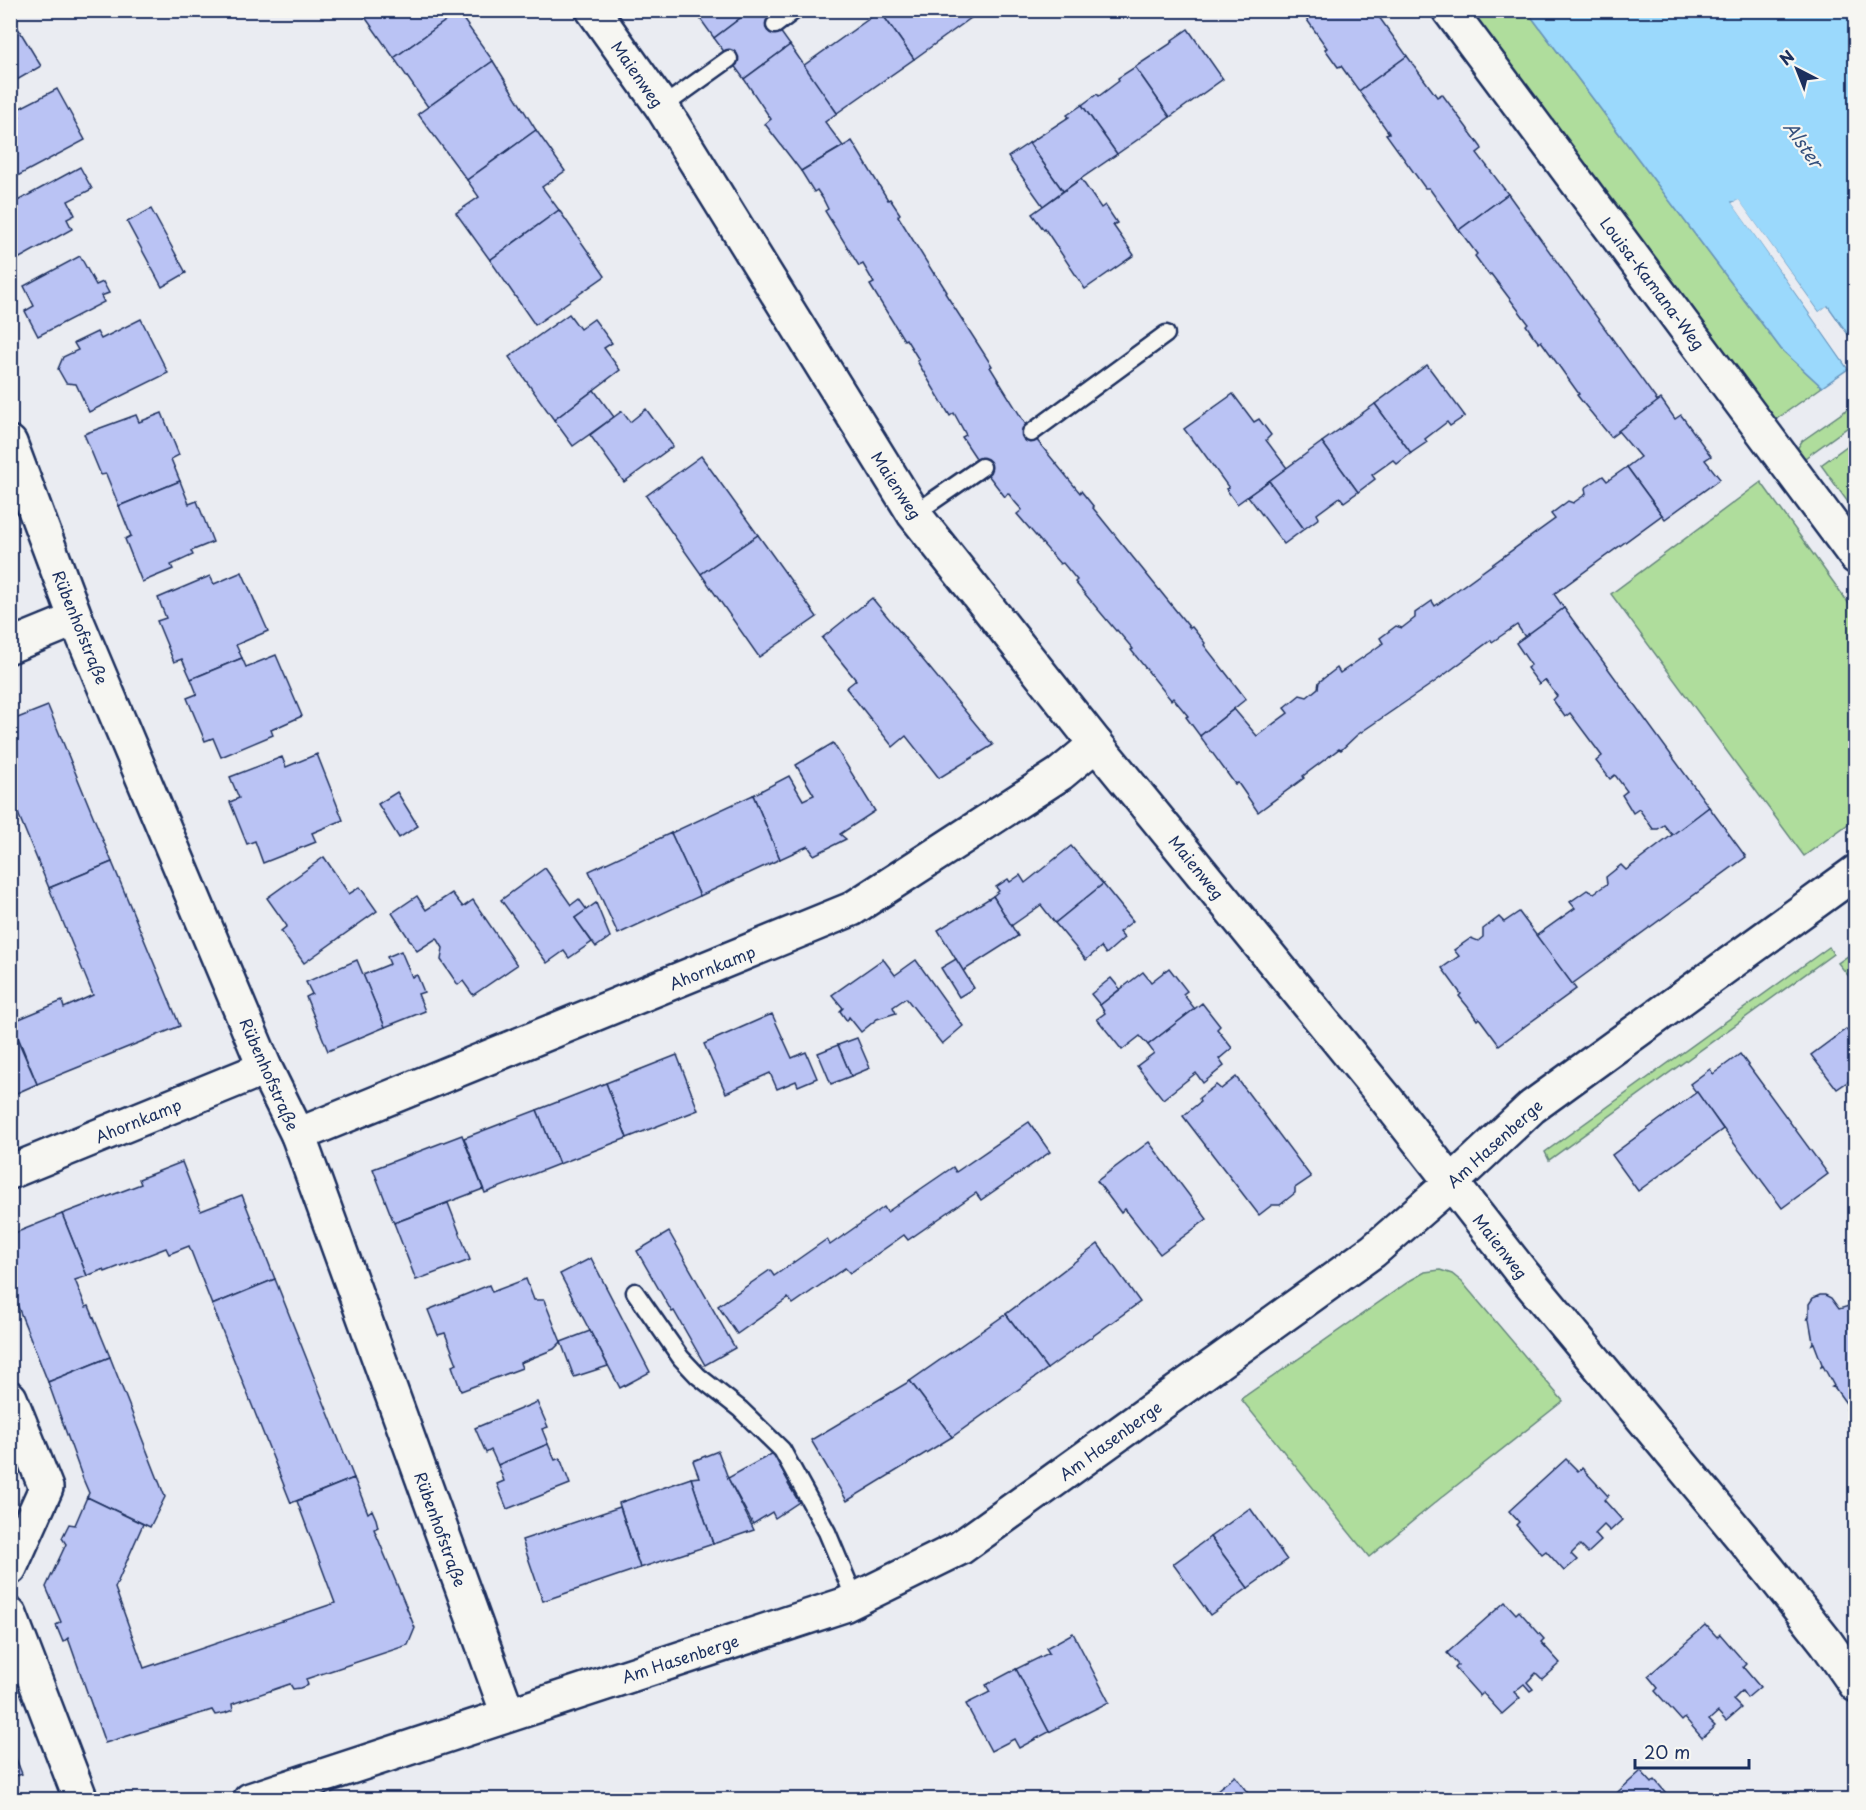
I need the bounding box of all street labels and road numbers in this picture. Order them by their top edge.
street label: Maienweg [606,36,670,112]
street label: Louisa-Kamana-Weg [1595,212,1711,354]
street label: Maienweg [866,446,928,524]
street label: Rübenhofstraße [47,566,115,688]
street label: Maienweg [1163,830,1231,904]
street label: Ahornkamp [665,939,759,995]
street label: Rübenhofstraße [234,1014,306,1134]
street label: Ahornkamp [91,1092,185,1148]
street label: Am Hasenberge [1441,1093,1547,1193]
street label: Maienweg [1468,1208,1534,1284]
street label: Am Hasenberge [1054,1394,1166,1486]
street label: Rübenhofstraße [409,1468,473,1590]
street label: Am Hasenberge [618,1628,742,1688]

